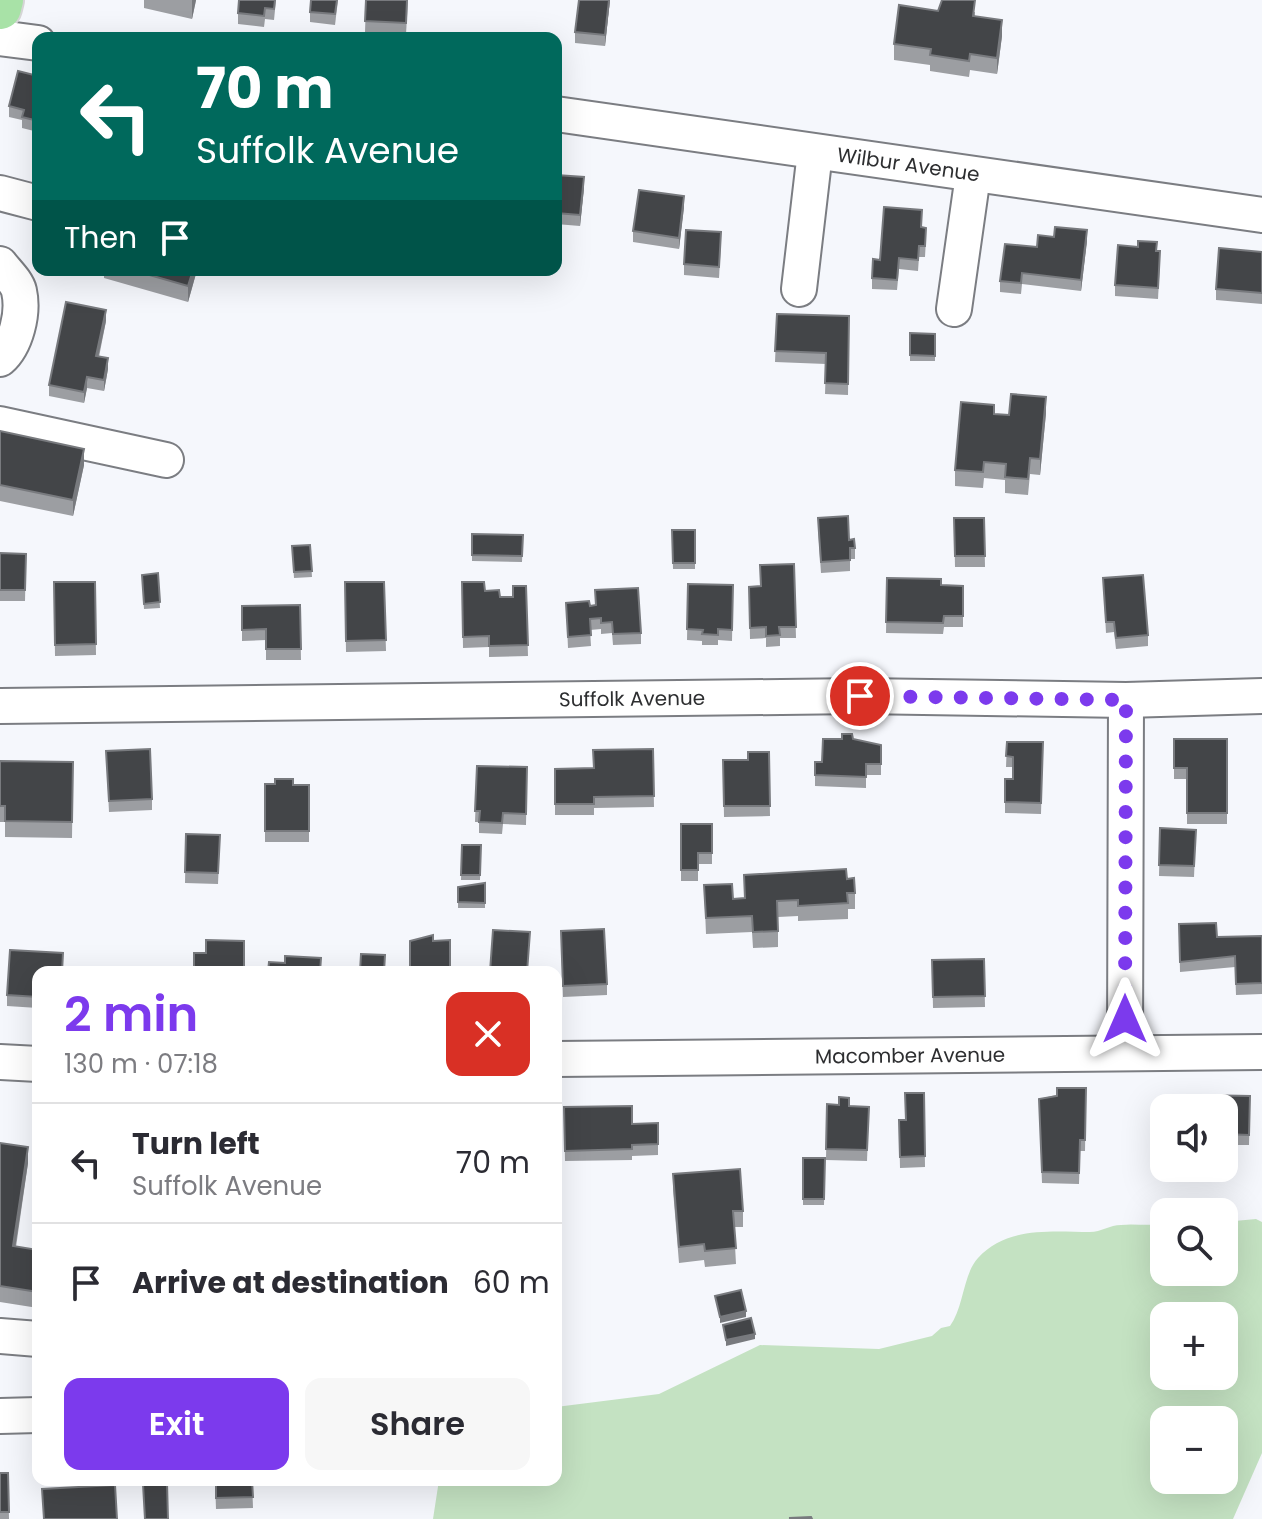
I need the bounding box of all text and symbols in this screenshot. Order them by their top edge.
text: 70 m [196,49,334,128]
icon: left [64,64,168,168]
text: Suffolk Avenue [196,125,459,176]
street label: Wilbur Avenue [835,140,982,188]
text: Then [64,216,137,259]
icon: arrive [153,216,197,260]
pin [826,662,894,730]
icon: arrive [838,674,882,718]
street label: Suffolk Avenue [559,684,705,714]
position arrow [1083,977,1167,1061]
text: 2 min [64,981,198,1048]
button: close [446,992,530,1076]
street label: Macomber Avenue [815,1041,1005,1070]
text: 130 m · 07:18 [64,1046,218,1082]
map controls [1150,1094,1238,1494]
button: sound [1150,1094,1238,1182]
text: Turn left [132,1122,260,1165]
icon: left [64,1141,108,1185]
text: 70 m [456,1141,530,1184]
text: Suffolk Avenue [132,1168,322,1204]
button: search [1150,1198,1238,1286]
icon: arrive [64,1261,108,1305]
text: Arrive at destination [132,1261,449,1304]
text: 60 m [473,1261,550,1304]
button: + [1150,1302,1238,1390]
button: Exit [64,1378,289,1470]
button: Share [305,1378,530,1470]
button: − [1150,1406,1238,1494]

